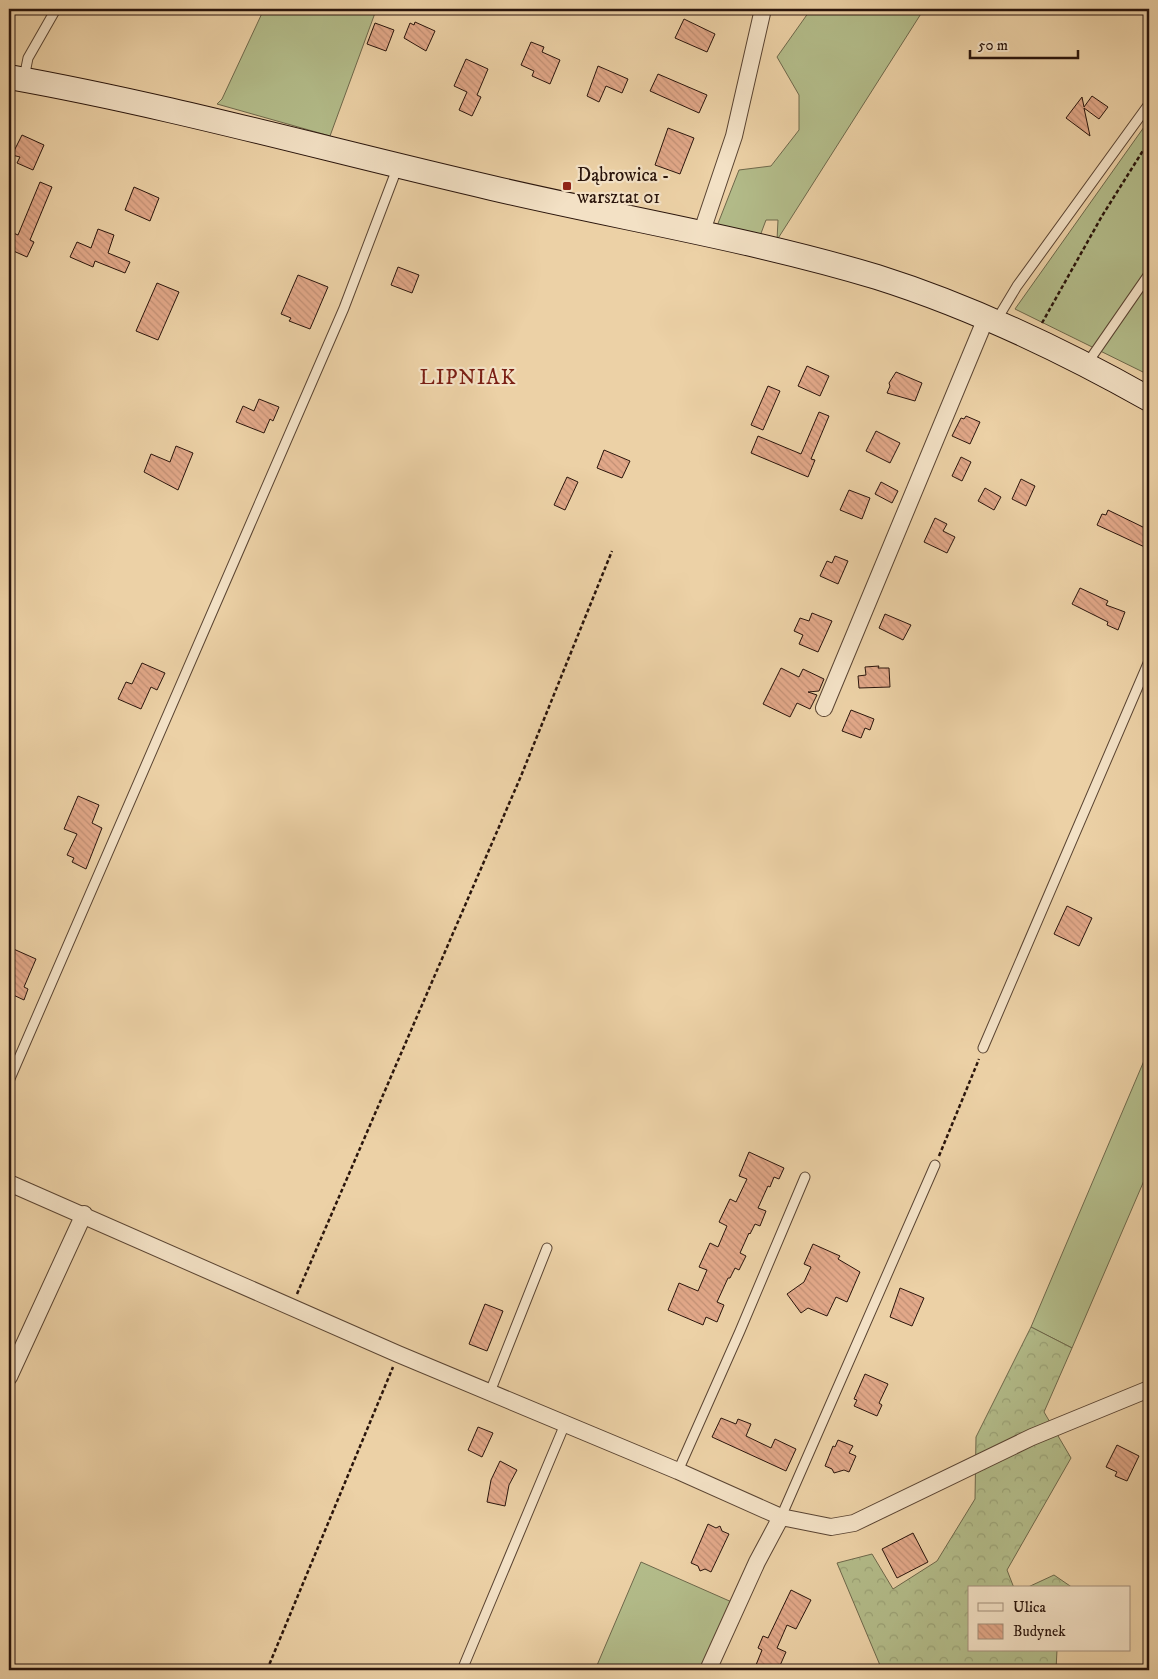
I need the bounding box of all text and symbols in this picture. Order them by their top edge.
scale bar [970,28,1078,60]
text: 50 m [978,36,1008,55]
place label: Dąbrowica - warsztat 01 [576,164,669,209]
marker: Dąbrowica - warsztat 01 [561,180,573,192]
district label: LIPNIAK [420,365,517,391]
legend [968,1586,1130,1652]
text: Ulica [1013,1598,1046,1617]
text: Budynek [1013,1622,1066,1641]

